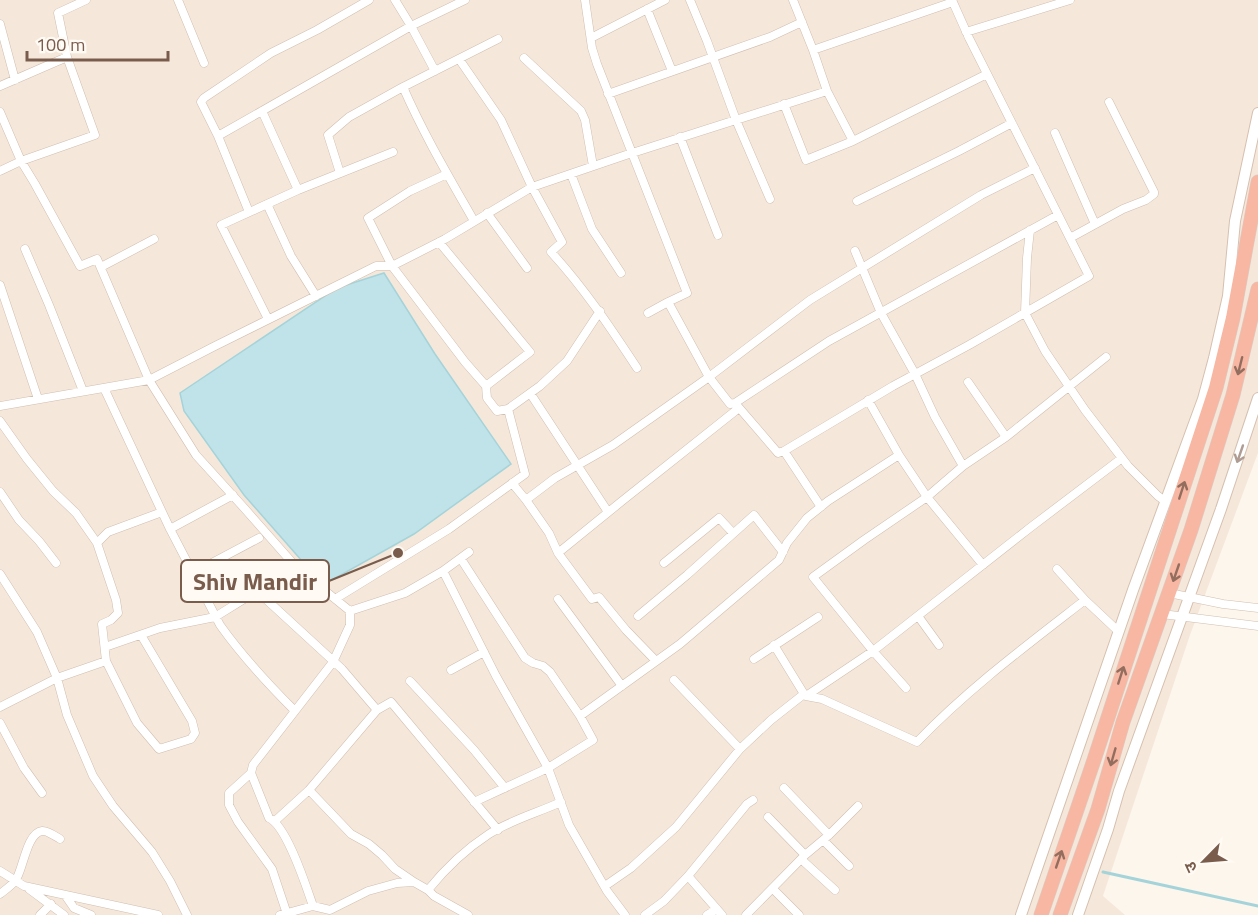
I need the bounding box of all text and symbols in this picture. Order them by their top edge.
scale bar [27,24,168,62]
text: 100 m [36,31,85,58]
one-way arrow [1234,357,1246,376]
one-way arrow [1233,444,1244,463]
one-way arrow [1178,481,1189,499]
callout: Shiv Mandir [181,560,329,602]
text: Shiv Mandir [193,563,317,599]
one-way arrow [1170,563,1181,581]
one-way arrow [1116,666,1127,685]
one-way arrow [1107,747,1118,766]
north arrow [1174,831,1234,891]
one-way arrow [1054,850,1065,869]
text: उ [1177,857,1203,877]

